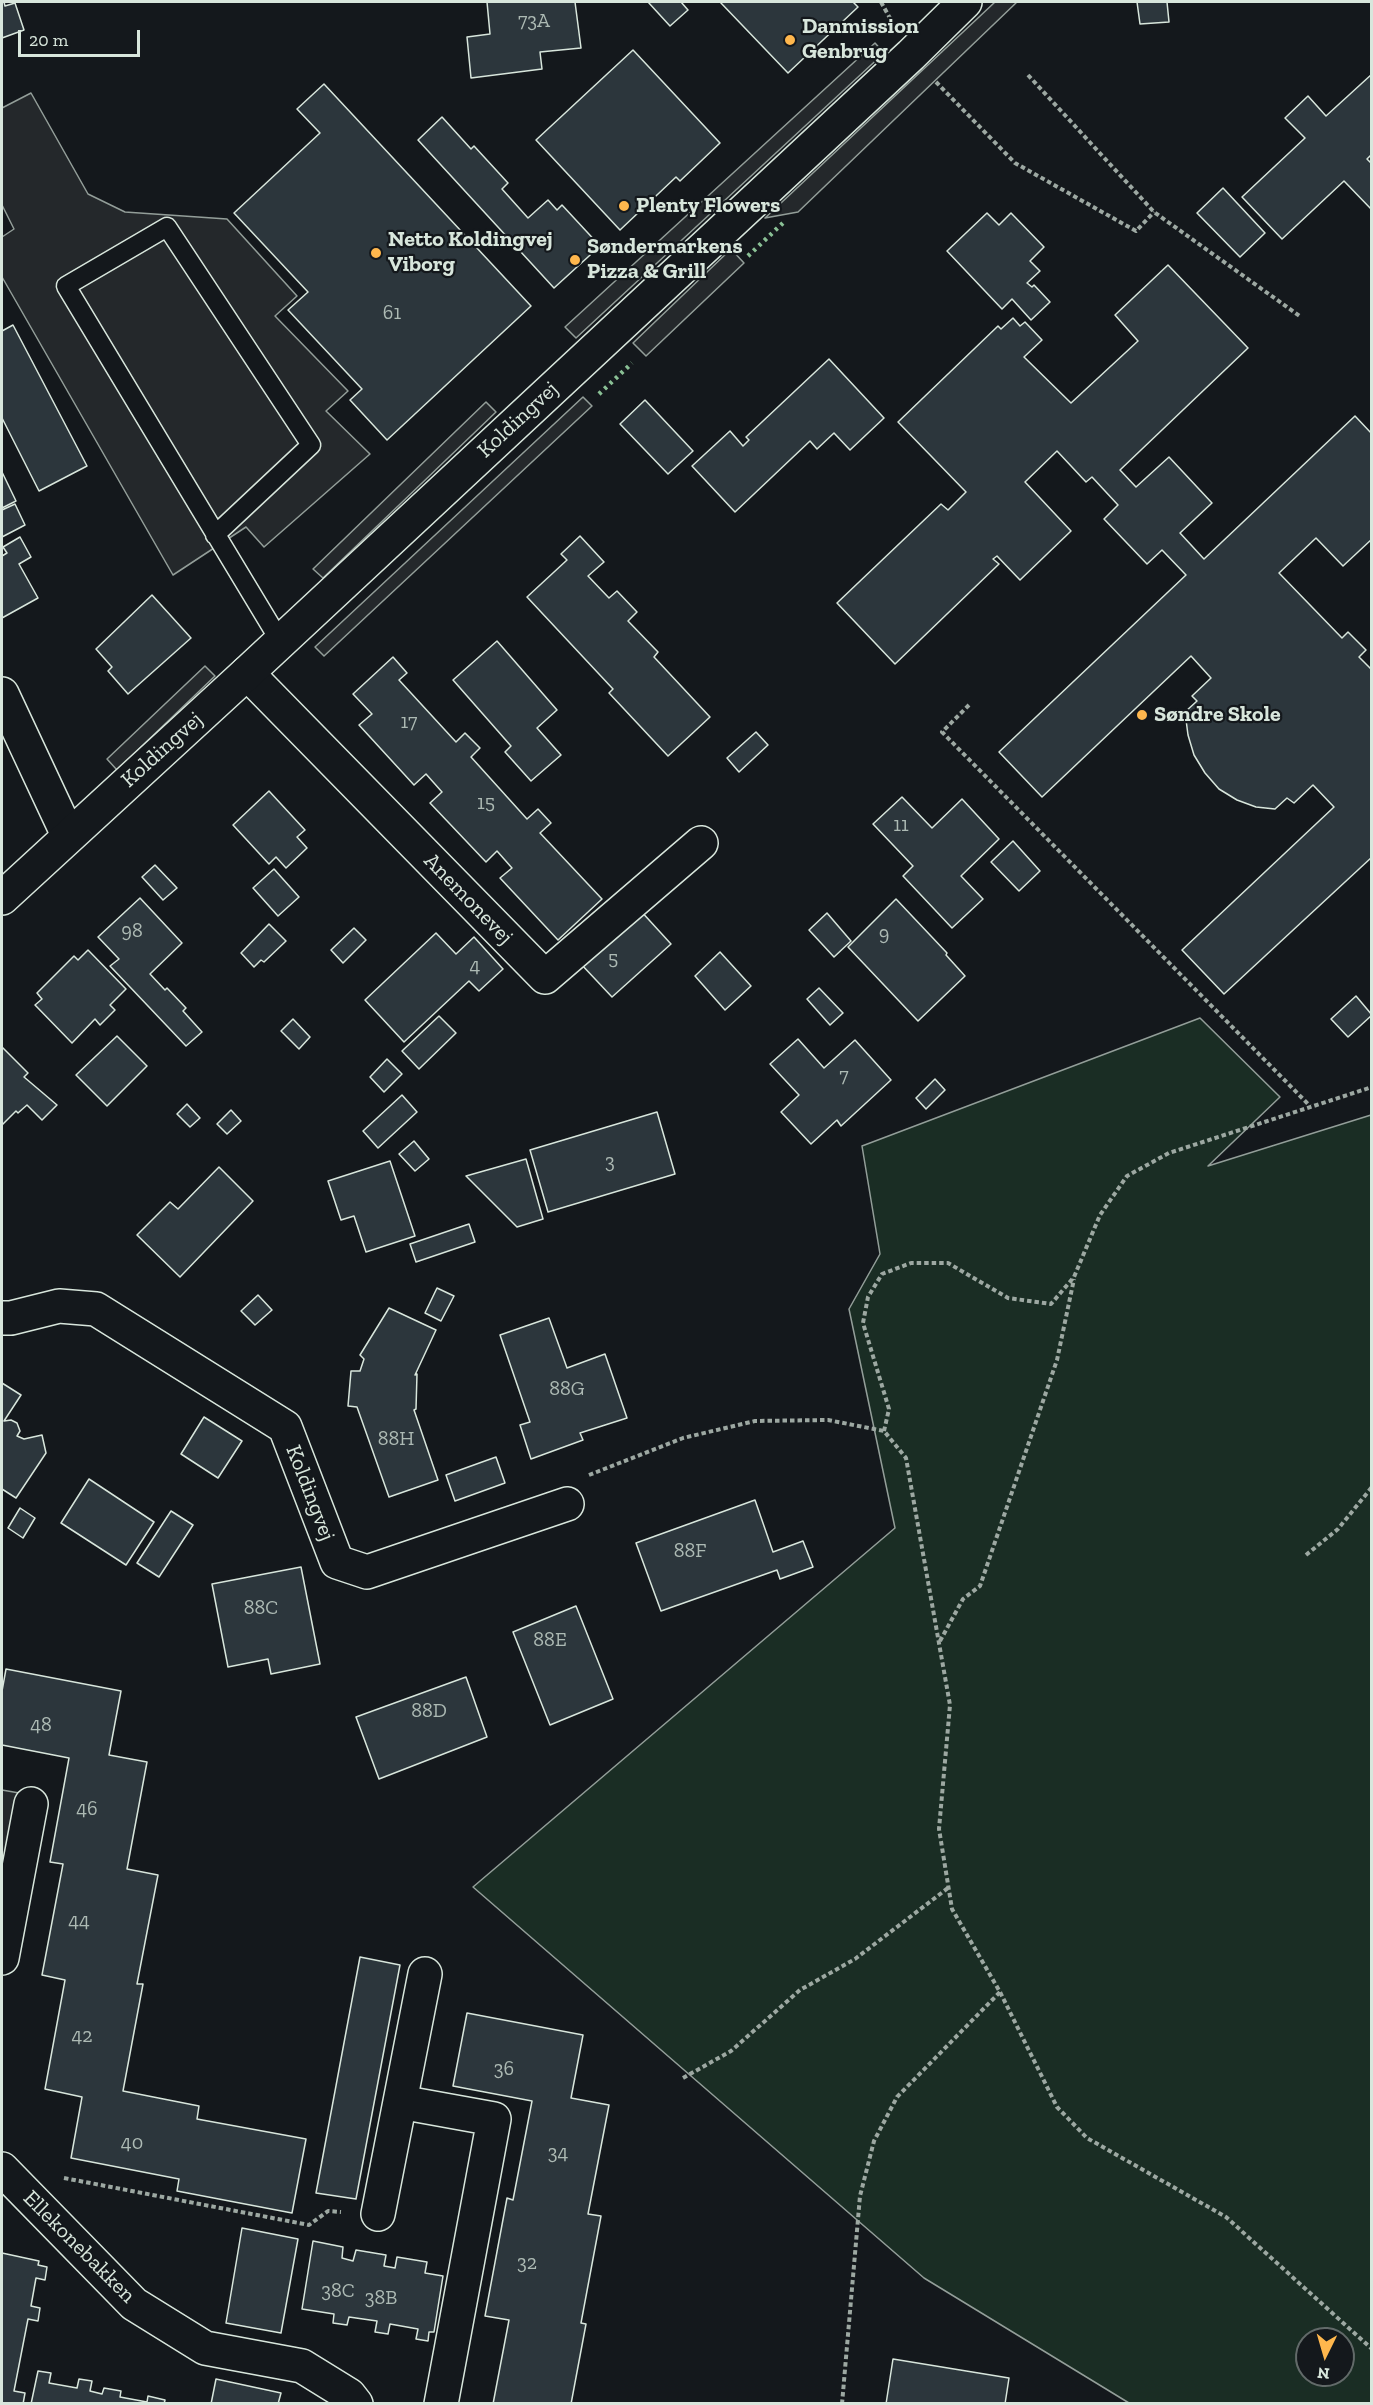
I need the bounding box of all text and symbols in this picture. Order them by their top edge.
house number: 73A [518,9,550,33]
place label: Danmission Genbrug [802,14,919,66]
scale bar [21,18,142,56]
text: 20 m [29,29,68,51]
marker: Danmission Genbrug [783,33,797,47]
place label: Plenty Flowers [636,193,780,219]
marker: Plenty Flowers [617,199,631,213]
place label: Netto Koldingvej Viborg [388,227,553,278]
place label: Søndermarkens Pizza & Grill [587,234,742,286]
marker: Netto Koldingvej Viborg [369,246,383,260]
marker: Søndermarkens Pizza & Grill [568,253,582,267]
house number: 61 [383,301,401,325]
street label: Koldingvej [472,376,564,464]
place label: Søndre Skole [1154,702,1281,728]
street label: Koldingvej [116,707,208,793]
marker: Søndre Skole [1135,708,1149,722]
house number: 17 [401,710,417,734]
house number: 15 [477,791,495,815]
house number: 11 [893,813,909,837]
street label: Anemonevej [418,848,518,950]
house number: 98 [121,919,143,943]
house number: 9 [879,922,889,946]
house number: 5 [608,947,618,971]
house number: 4 [470,954,480,978]
house number: 7 [839,1064,849,1088]
house number: 3 [605,1150,615,1174]
house number: 88G [549,1377,585,1401]
house number: 88H [378,1427,414,1451]
street label: Koldingvej [280,1441,340,1545]
house number: 88F [674,1539,706,1563]
house number: 88C [244,1596,278,1620]
house number: 88E [533,1628,567,1652]
house number: 88D [411,1699,447,1723]
house number: 48 [30,1713,52,1737]
house number: 46 [76,1797,98,1821]
house number: 44 [68,1909,90,1933]
house number: 42 [71,2024,93,2048]
house number: 36 [494,2057,514,2081]
house number: 40 [121,2131,143,2155]
house number: 34 [548,2141,568,2165]
street label: Ellekonebakken [17,2185,141,2309]
house number: 32 [517,2251,537,2275]
house number: 38C [321,2279,355,2303]
house number: 38B [365,2286,397,2310]
north arrow [1295,2327,1355,2387]
text: N [1317,2363,1330,2383]

